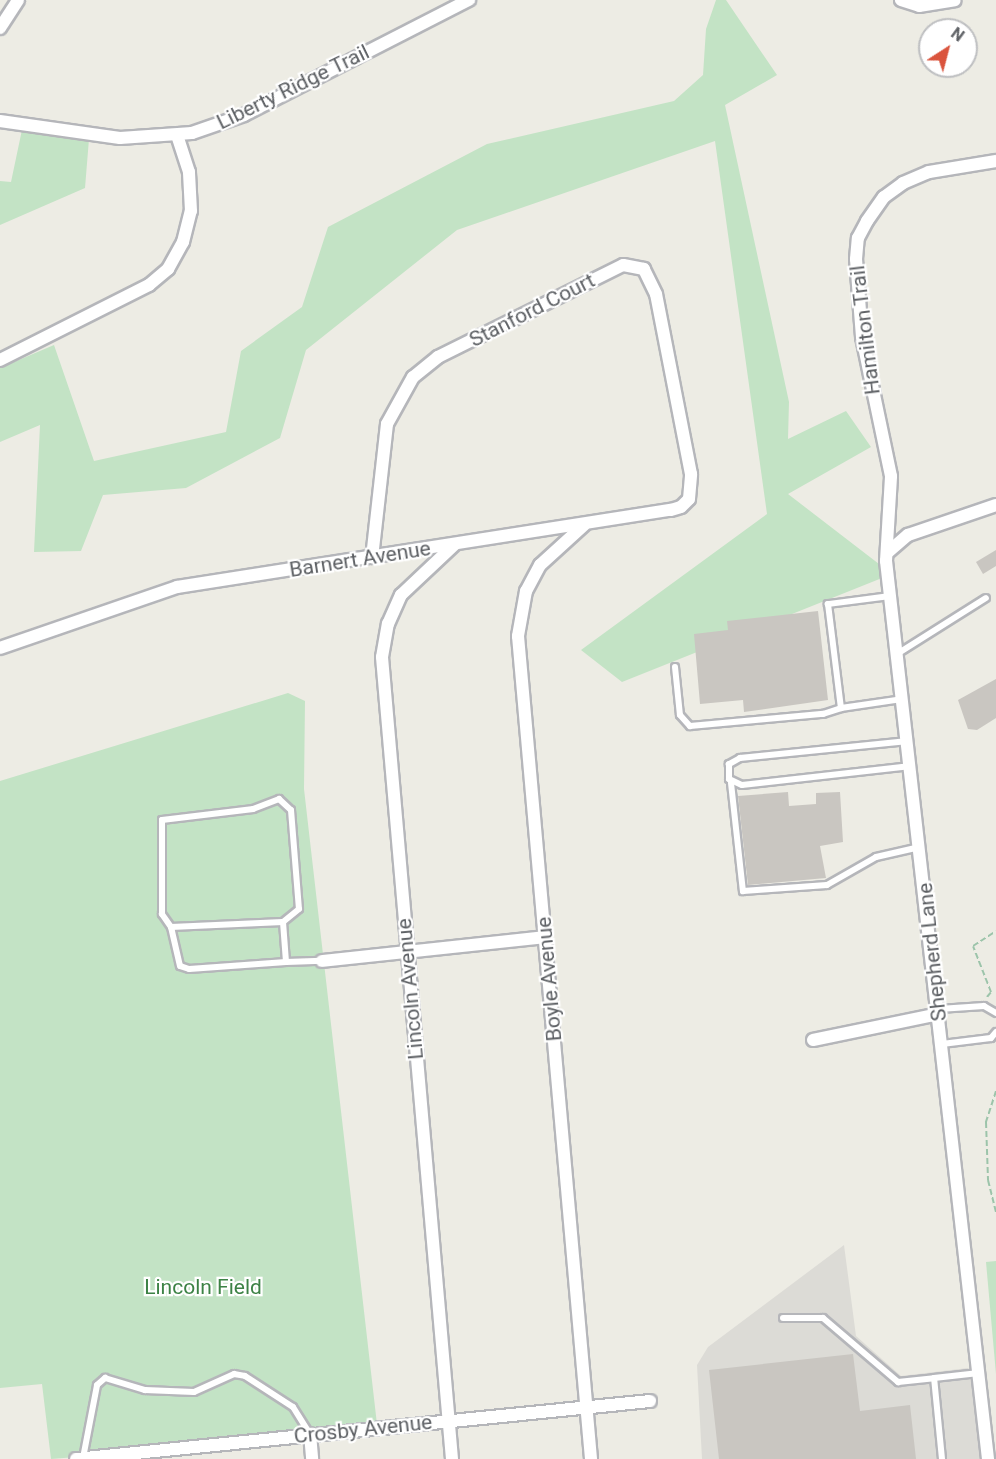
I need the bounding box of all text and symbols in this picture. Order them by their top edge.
north arrow [918,18,978,78]
text: N [948,24,968,46]
street label: Liberty Ridge Trail [212,39,374,135]
street label: Hamilton Trail [845,264,885,396]
street label: Stanford Court [465,268,599,352]
street label: Barnert Avenue [288,535,432,583]
street label: Shepherd Lane [912,882,952,1022]
street label: Boyle Avenue [531,916,567,1042]
street label: Lincoln Avenue [391,917,429,1061]
park label: Lincoln Field [144,1274,262,1300]
street label: Crosby Avenue [293,1409,433,1449]

